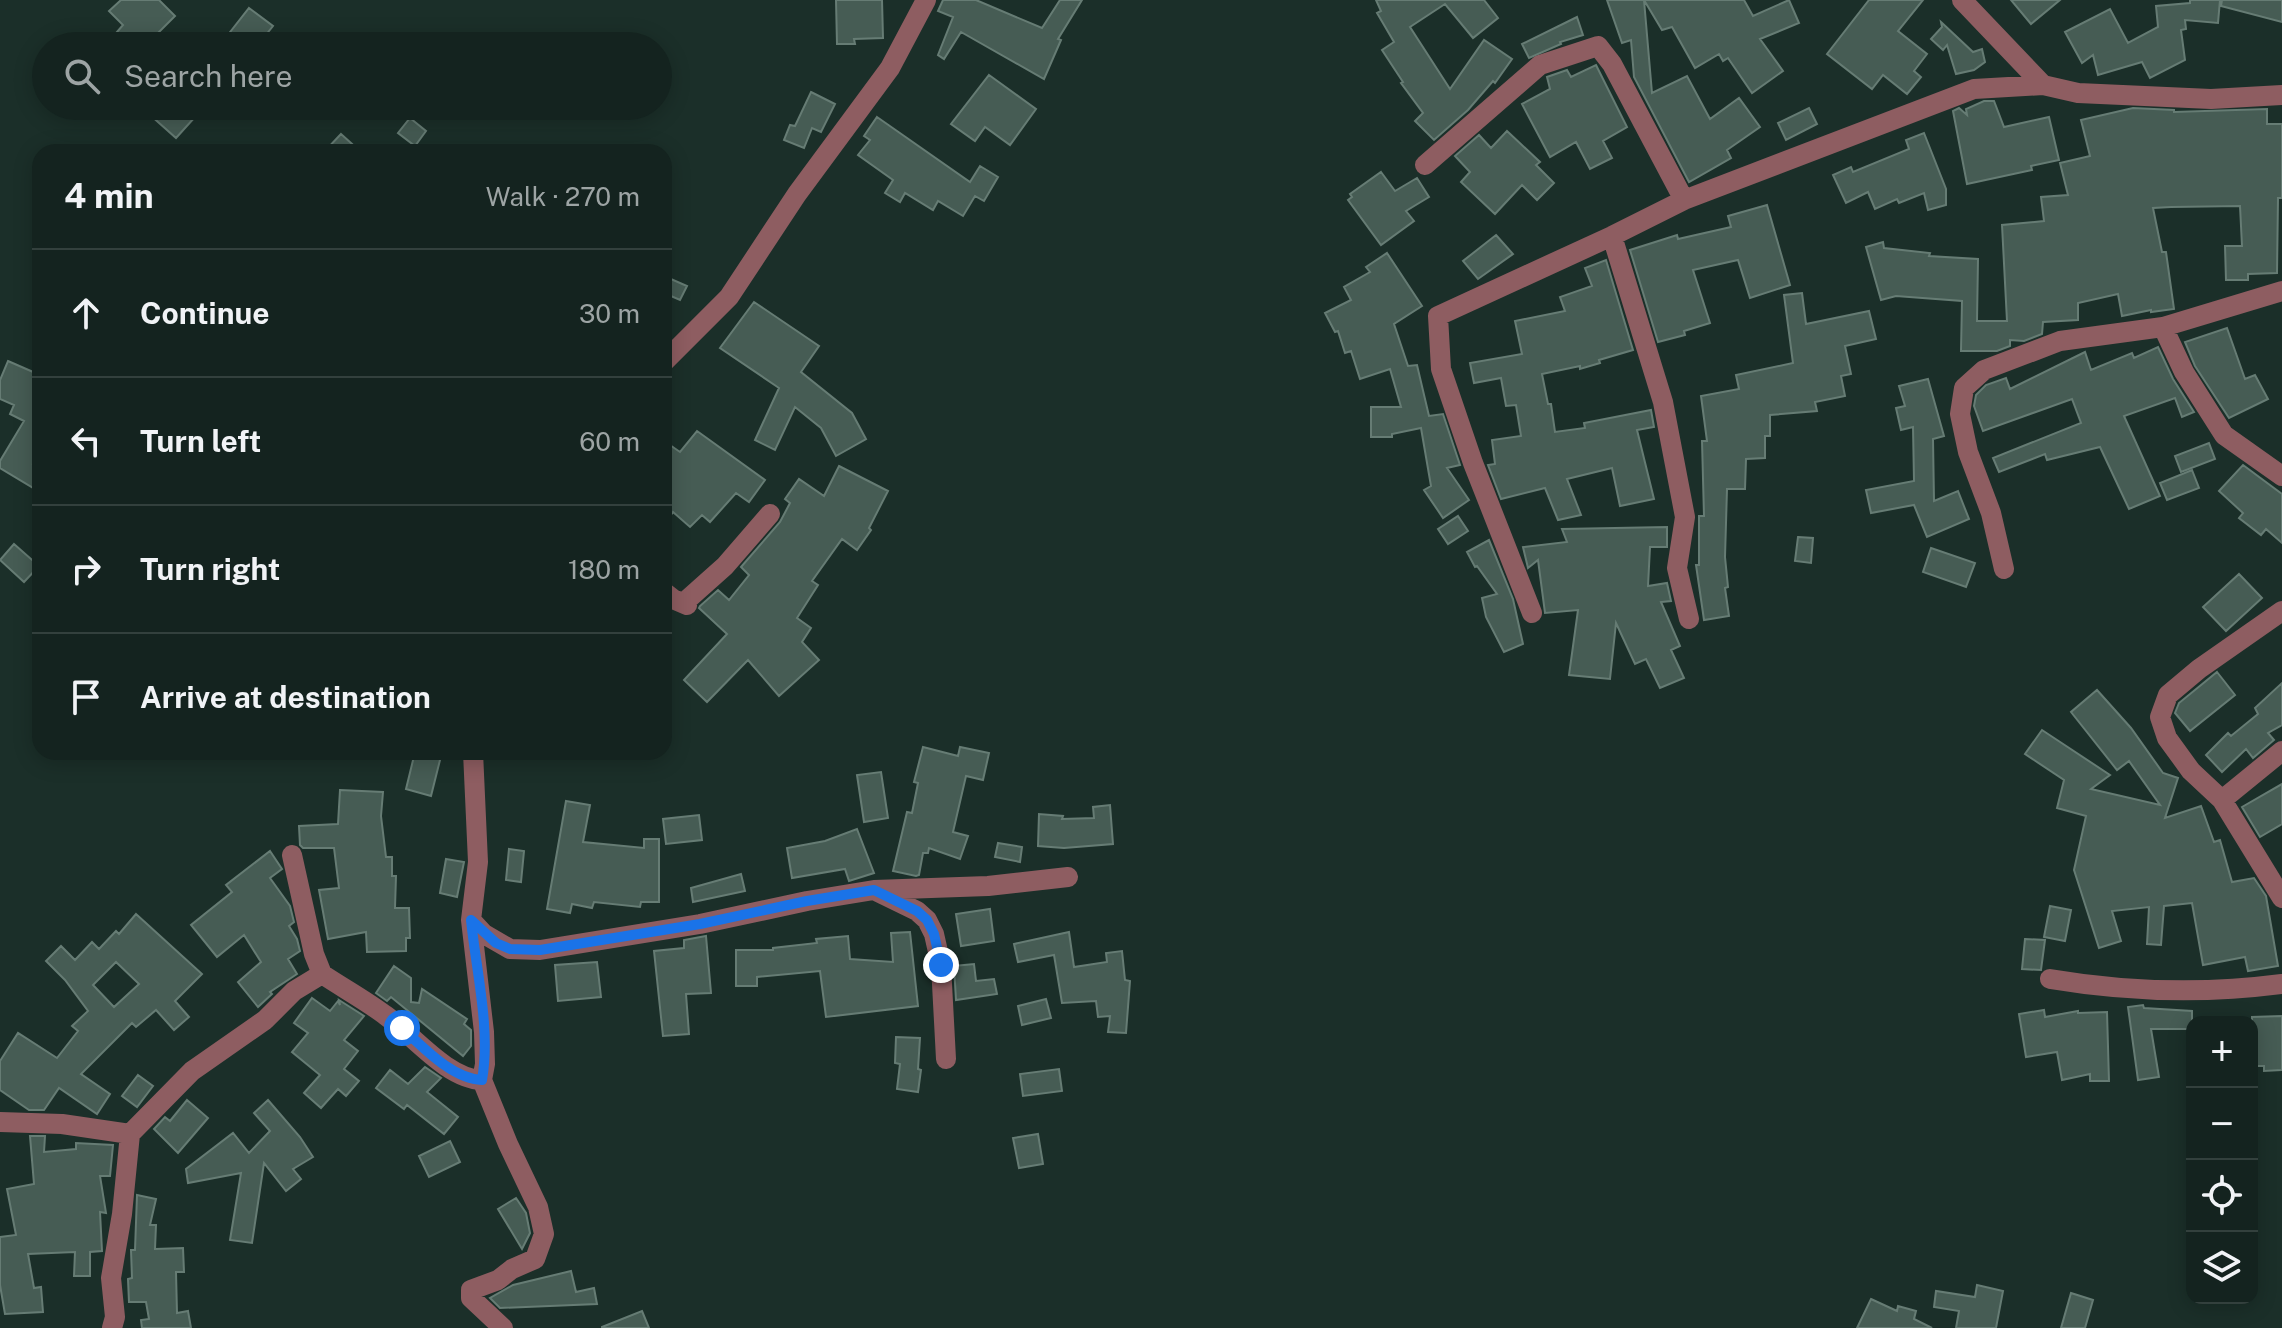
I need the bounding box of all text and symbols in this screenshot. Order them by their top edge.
search box [32,32,672,120]
icon: search [60,54,104,98]
text: Search here [124,58,292,94]
text: 4 min [64,176,154,216]
text: Walk · 270 m [486,181,640,212]
icon: ahead [64,291,108,335]
text: Continue [140,295,270,331]
text: 30 m [579,298,640,329]
icon: left [64,419,108,463]
text: Turn left [140,423,261,459]
text: 60 m [579,426,640,457]
icon: right [64,547,108,591]
text: Turn right [140,551,280,587]
text: 180 m [568,554,640,585]
icon: arrive [64,675,108,719]
text: Arrive at destination [140,679,431,715]
route end [923,947,959,983]
route start [384,1010,420,1046]
map controls [2186,1016,2258,1304]
button: + [2186,1016,2258,1088]
button: − [2186,1088,2258,1160]
button: locate [2186,1160,2258,1232]
button: layers [2186,1232,2258,1304]

